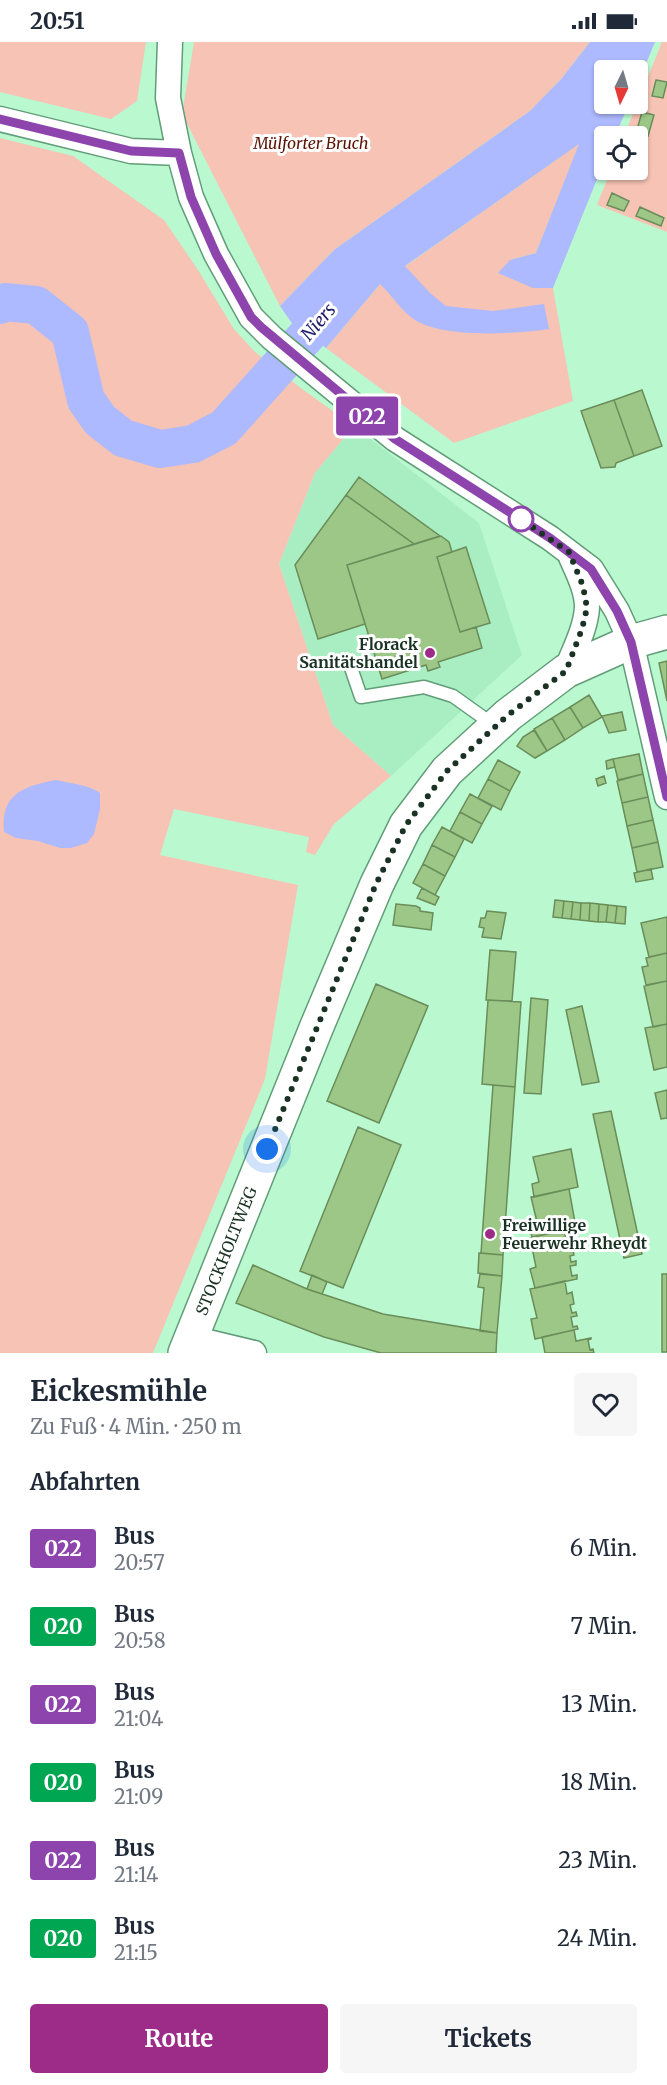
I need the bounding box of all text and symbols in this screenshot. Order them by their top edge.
text: 20:51 [30,7,84,35]
north arrow [594,60,648,114]
map controls [594,60,648,180]
button: locate [594,126,648,180]
park label: Mülforter Bruch [252,133,369,153]
water label: Niers [296,299,340,345]
line badge: 022 [332,396,401,436]
text: 022 [348,403,386,430]
unlabelled marker [508,506,534,532]
place label: Florack Sanitätshandel [299,634,419,672]
marker: Florack Sanitätshandel [423,646,437,660]
your location [252,1134,282,1164]
street label: STOCKHOLTWEG [191,1183,261,1318]
place label: Freiwillige Feuerwehr Rheydt [502,1215,648,1253]
marker: Freiwillige Feuerwehr Rheydt [483,1227,497,1241]
text: Eickesmühle [30,1373,207,1409]
button: heart [574,1373,637,1436]
text: Zu Fuß · 4 Min. · 250 m [30,1414,242,1439]
text: Abfahrten [30,1468,140,1496]
text: Bus [114,1522,155,1550]
text: 6 Min. [570,1534,637,1562]
text: 022 [44,1535,82,1562]
text: 20:57 [114,1550,165,1575]
text: Bus [114,1600,155,1628]
text: 7 Min. [571,1612,637,1640]
text: 020 [43,1613,83,1640]
text: 20:58 [114,1628,166,1653]
text: Bus [114,1678,155,1706]
text: 13 Min. [561,1690,637,1718]
text: 022 [44,1691,82,1718]
text: 21:04 [114,1706,163,1731]
text: Bus [114,1756,155,1784]
text: 18 Min. [561,1768,637,1796]
text: 020 [43,1769,83,1796]
text: 21:09 [114,1784,163,1809]
text: Bus [114,1834,155,1862]
text: 23 Min. [558,1846,637,1874]
text: 022 [44,1847,82,1874]
text: 21:14 [114,1862,158,1887]
text: Bus [114,1912,155,1940]
text: 24 Min. [557,1924,637,1952]
text: 020 [43,1925,83,1952]
text: 21:15 [114,1940,158,1965]
button: Route [30,2004,328,2073]
button: Tickets [340,2004,637,2073]

